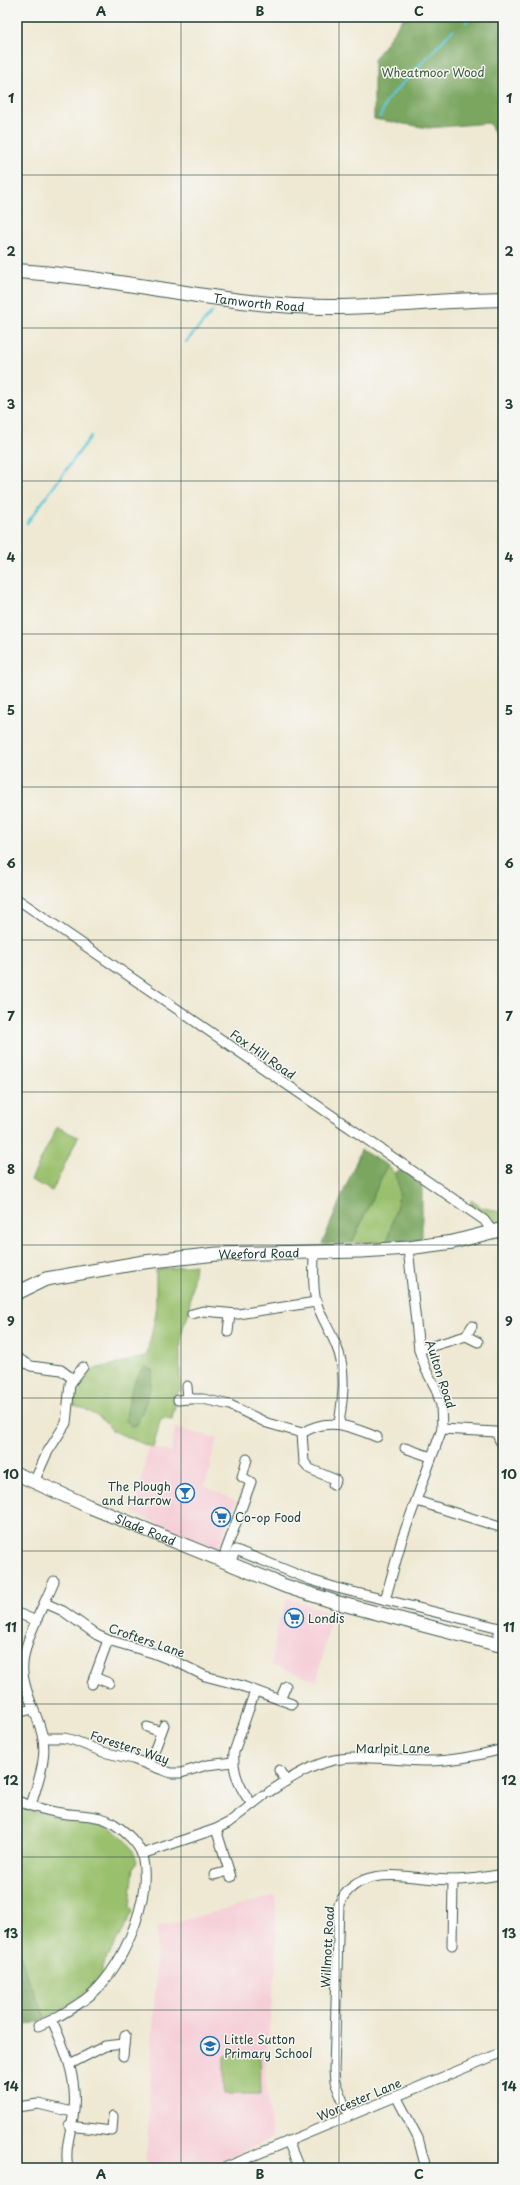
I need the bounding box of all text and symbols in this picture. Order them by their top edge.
text: A [96,1,106,20]
text: B [256,1,265,20]
text: C [414,1,424,20]
park label: Wheatmoor Wood [382,63,484,81]
text: 1 [8,88,14,107]
text: 1 [506,88,512,107]
text: 2 [6,241,16,260]
text: 2 [504,241,514,260]
street label: Tamworth Road [212,288,305,315]
text: 3 [7,394,16,413]
text: 3 [505,394,514,413]
text: 4 [7,547,16,566]
text: 4 [505,547,514,566]
text: 5 [7,700,15,719]
text: 5 [505,700,513,719]
text: 6 [6,853,16,872]
text: 6 [504,853,514,872]
text: 7 [7,1006,15,1025]
text: 7 [505,1006,513,1025]
street label: Fox Hill Road [227,1025,299,1083]
text: 8 [7,1159,15,1178]
text: 8 [505,1159,513,1178]
street label: Weeford Road [218,1243,300,1263]
text: 9 [7,1311,15,1330]
text: 9 [505,1311,513,1330]
street label: Aulton Road [421,1337,461,1411]
text: 10 [3,1464,19,1483]
text: 10 [501,1464,517,1483]
place label: The Plough and Harrow [102,1477,172,1509]
bar icon: The Plough and Harrow [174,1482,196,1504]
supermarket icon: Co-op Food [210,1506,232,1528]
place label: Co-op Food [235,1508,301,1526]
street label: Slade Road [113,1509,179,1550]
supermarket icon: Londis [283,1607,305,1629]
place label: Londis [308,1609,345,1627]
text: 11 [5,1617,17,1636]
text: 11 [503,1617,515,1636]
street label: Crofters Lane [106,1619,188,1662]
street label: Foresters Way [88,1726,172,1768]
street label: Marlpit Lane [356,1739,430,1757]
text: 12 [3,1770,19,1789]
text: 12 [501,1770,517,1789]
street label: Willmott Road [316,1905,338,1989]
text: 13 [4,1923,19,1942]
text: 13 [502,1923,517,1942]
place label: Little Sutton Primary School [224,2030,312,2062]
school or university icon: Little Sutton Primary School [199,2035,221,2057]
street label: Worcester Lane [314,2073,404,2125]
text: 14 [3,2076,19,2095]
text: 14 [501,2076,517,2095]
text: A [96,2164,106,2183]
text: B [256,2164,265,2183]
text: C [414,2164,424,2183]

